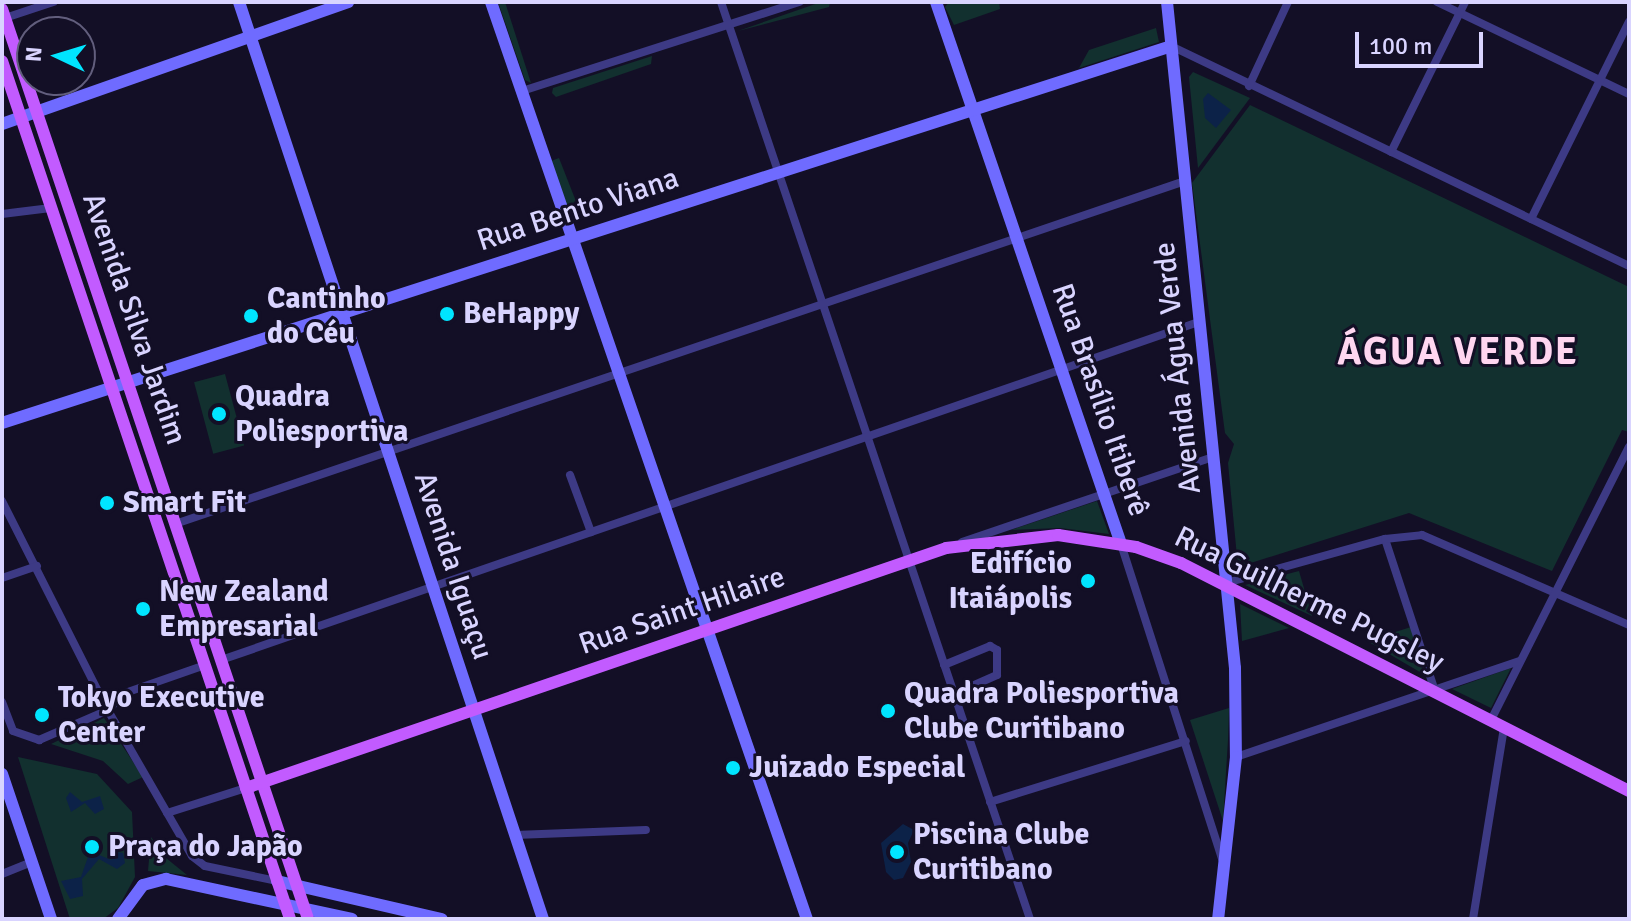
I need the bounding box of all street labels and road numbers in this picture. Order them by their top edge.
street label: Rua Bento Viana [473,160,683,260]
street label: Avenida Silva Jardim [74,189,194,449]
street label: Avenida Água Verde [1147,240,1209,496]
street label: Rua Brasílio Itiberê [1043,279,1157,521]
street label: Avenida Iguaçu [406,468,500,664]
street label: Rua Guilherme Pugsley [1168,519,1450,681]
street label: Rua Saint Hilaire [574,559,790,663]

